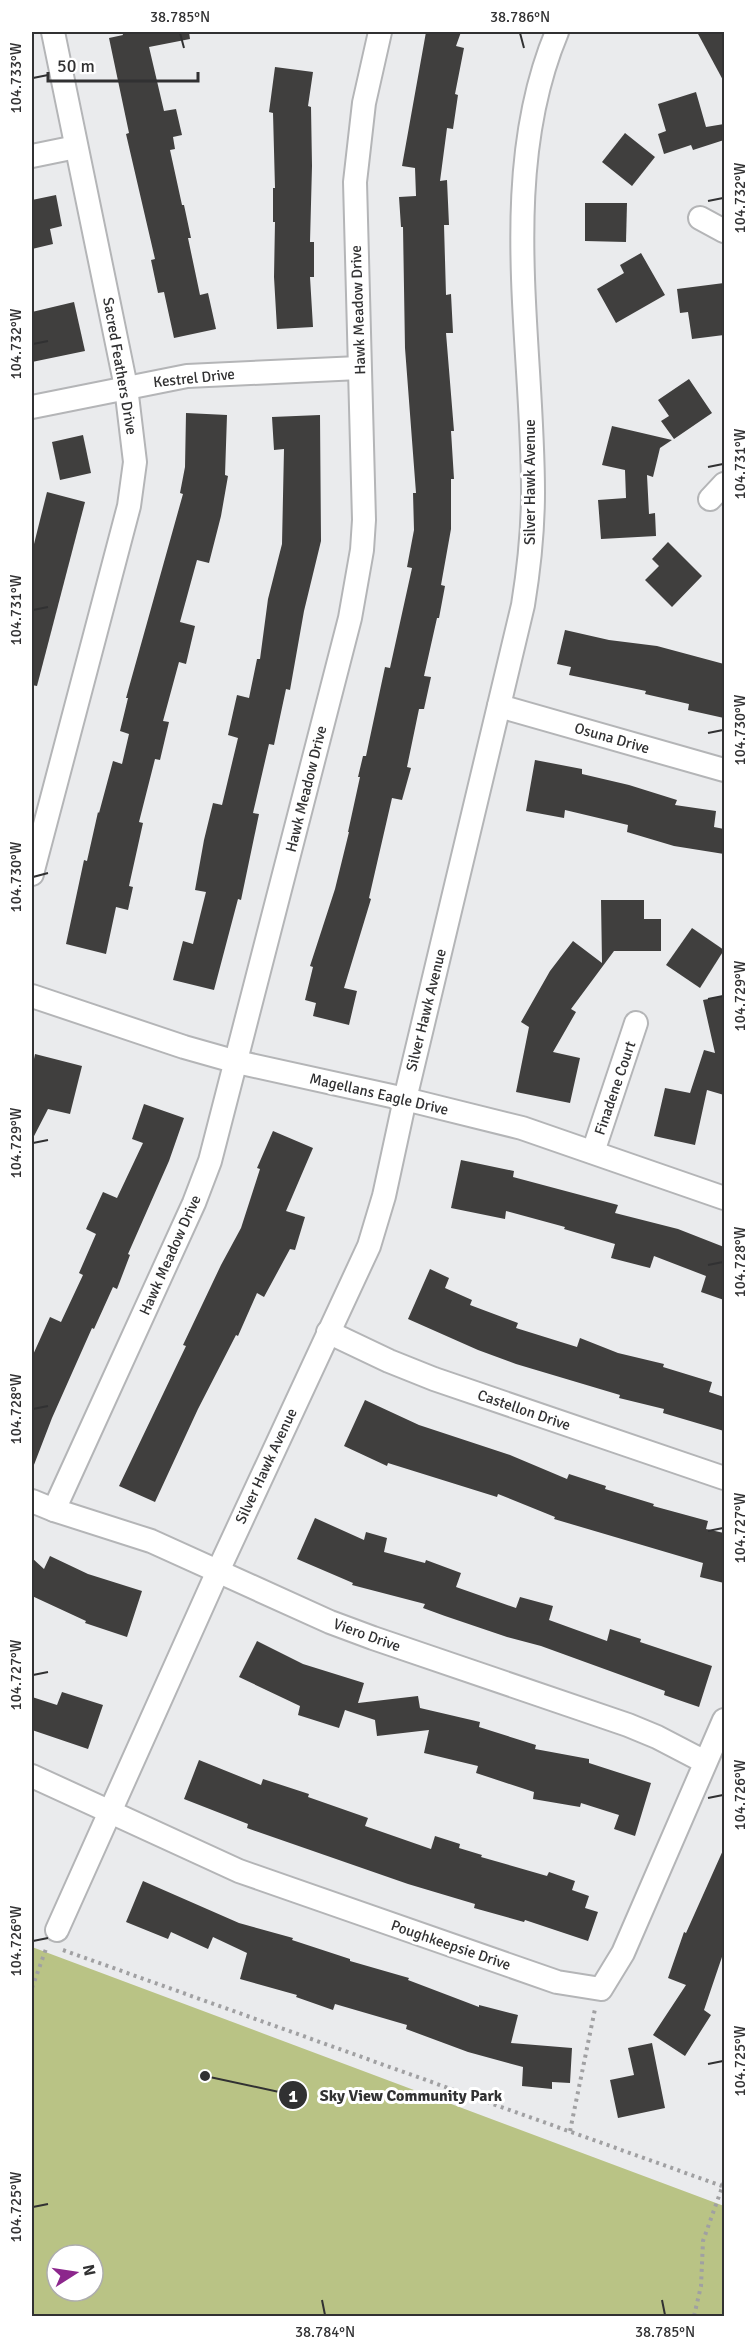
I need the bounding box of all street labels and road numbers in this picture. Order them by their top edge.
street label: Hawk Meadow Drive [347,245,369,375]
street label: Sacred Feathers Drive [99,296,141,436]
street label: Kestrel Drive [152,365,236,391]
street label: Silver Hawk Avenue [521,419,539,545]
street label: Osuna Drive [572,719,652,757]
street label: Hawk Meadow Drive [282,724,330,854]
street label: Silver Hawk Avenue [402,947,450,1073]
street label: Finadene Court [591,1039,639,1137]
street label: Magellans Eagle Drive [308,1069,450,1119]
street label: Hawk Meadow Drive [135,1192,205,1318]
street label: Castellon Drive [475,1386,573,1434]
street label: Silver Hawk Avenue [231,1405,301,1527]
street label: Viero Drive [331,1615,403,1655]
street label: Poughkeepsie Drive [389,1916,513,1974]

